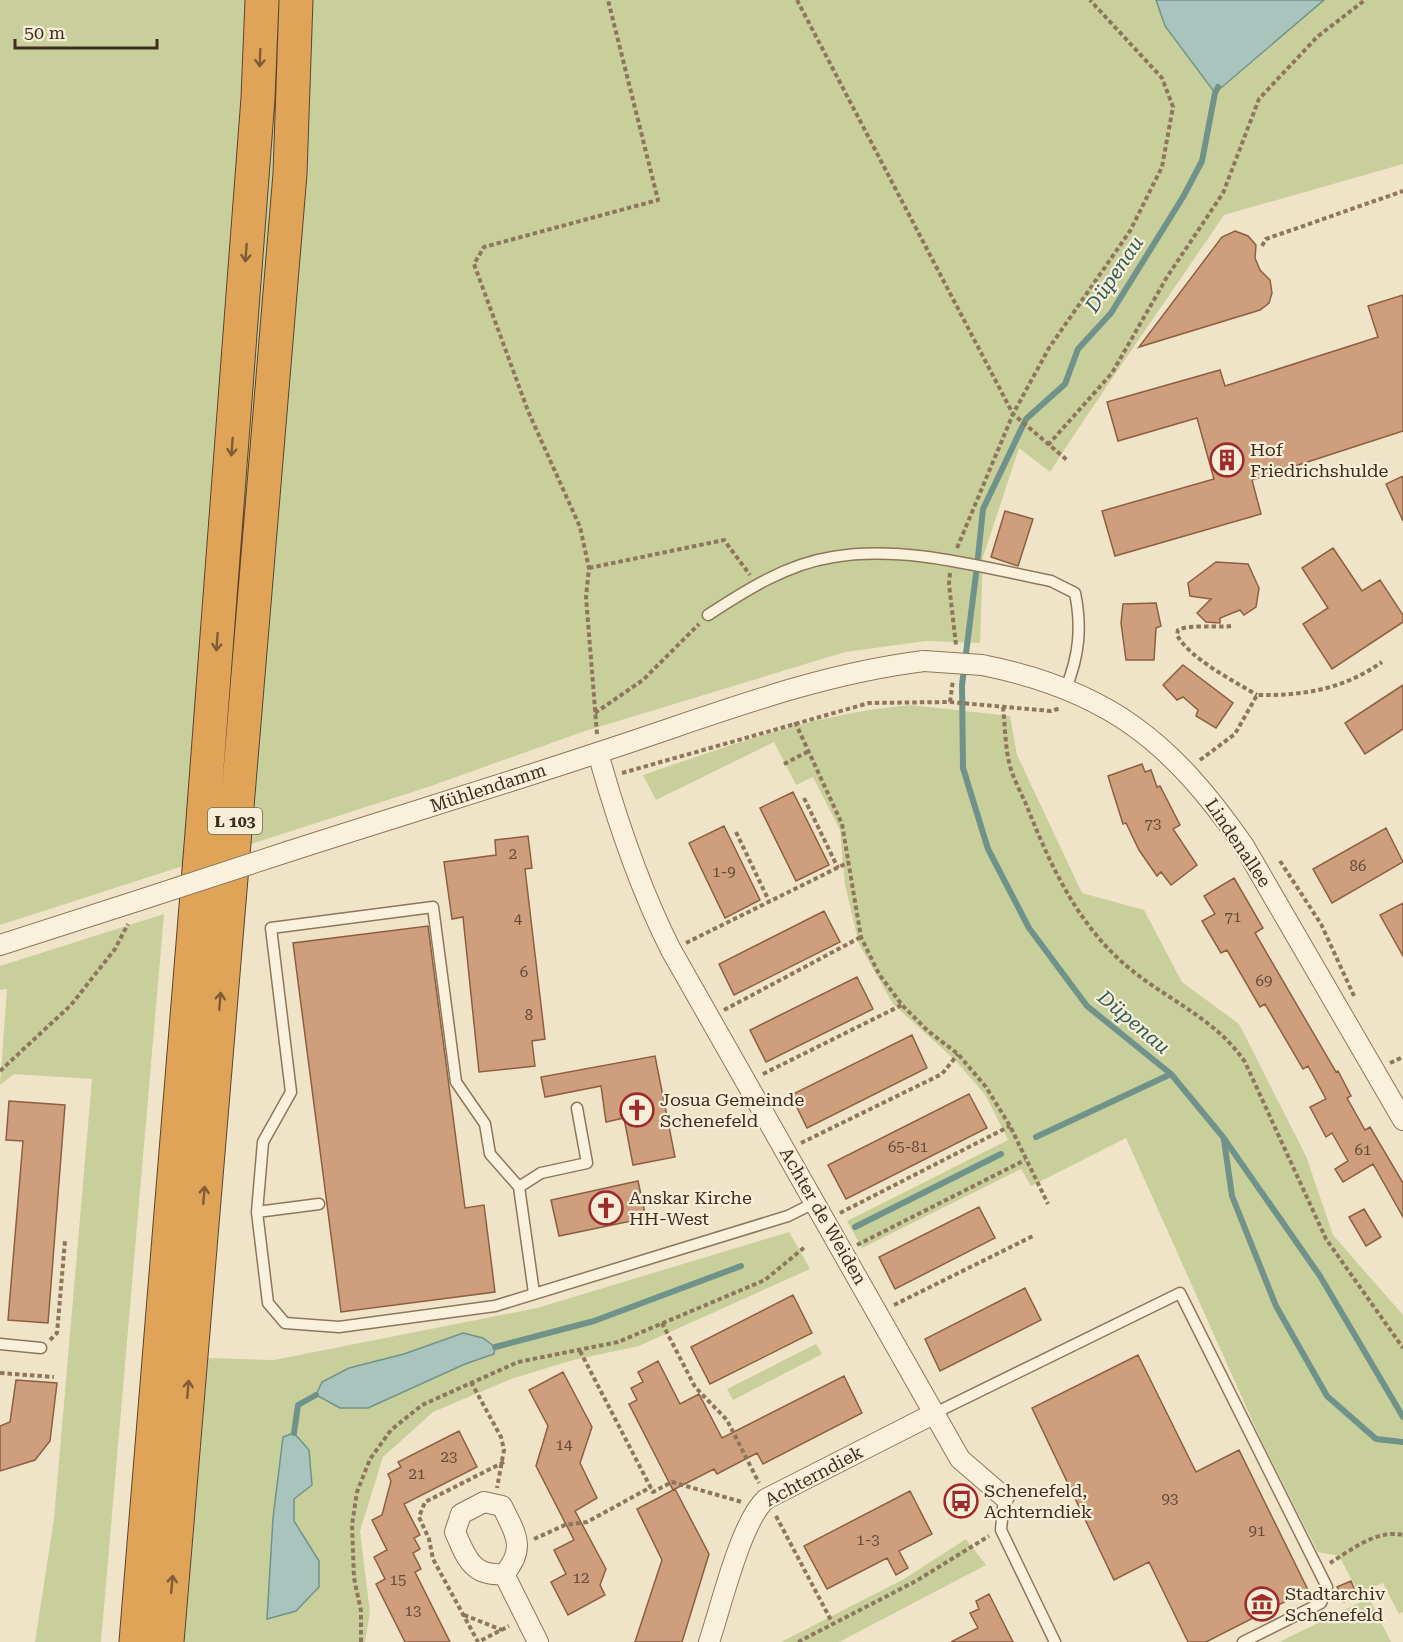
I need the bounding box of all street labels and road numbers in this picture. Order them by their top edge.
street label: Mühlendamm [427,759,549,816]
street label: Lindenallee [1201,794,1276,891]
road number: L 103 [208,808,262,834]
street label: Achter de Weiden [776,1143,871,1288]
street label: Achterndiek [761,1441,866,1510]

